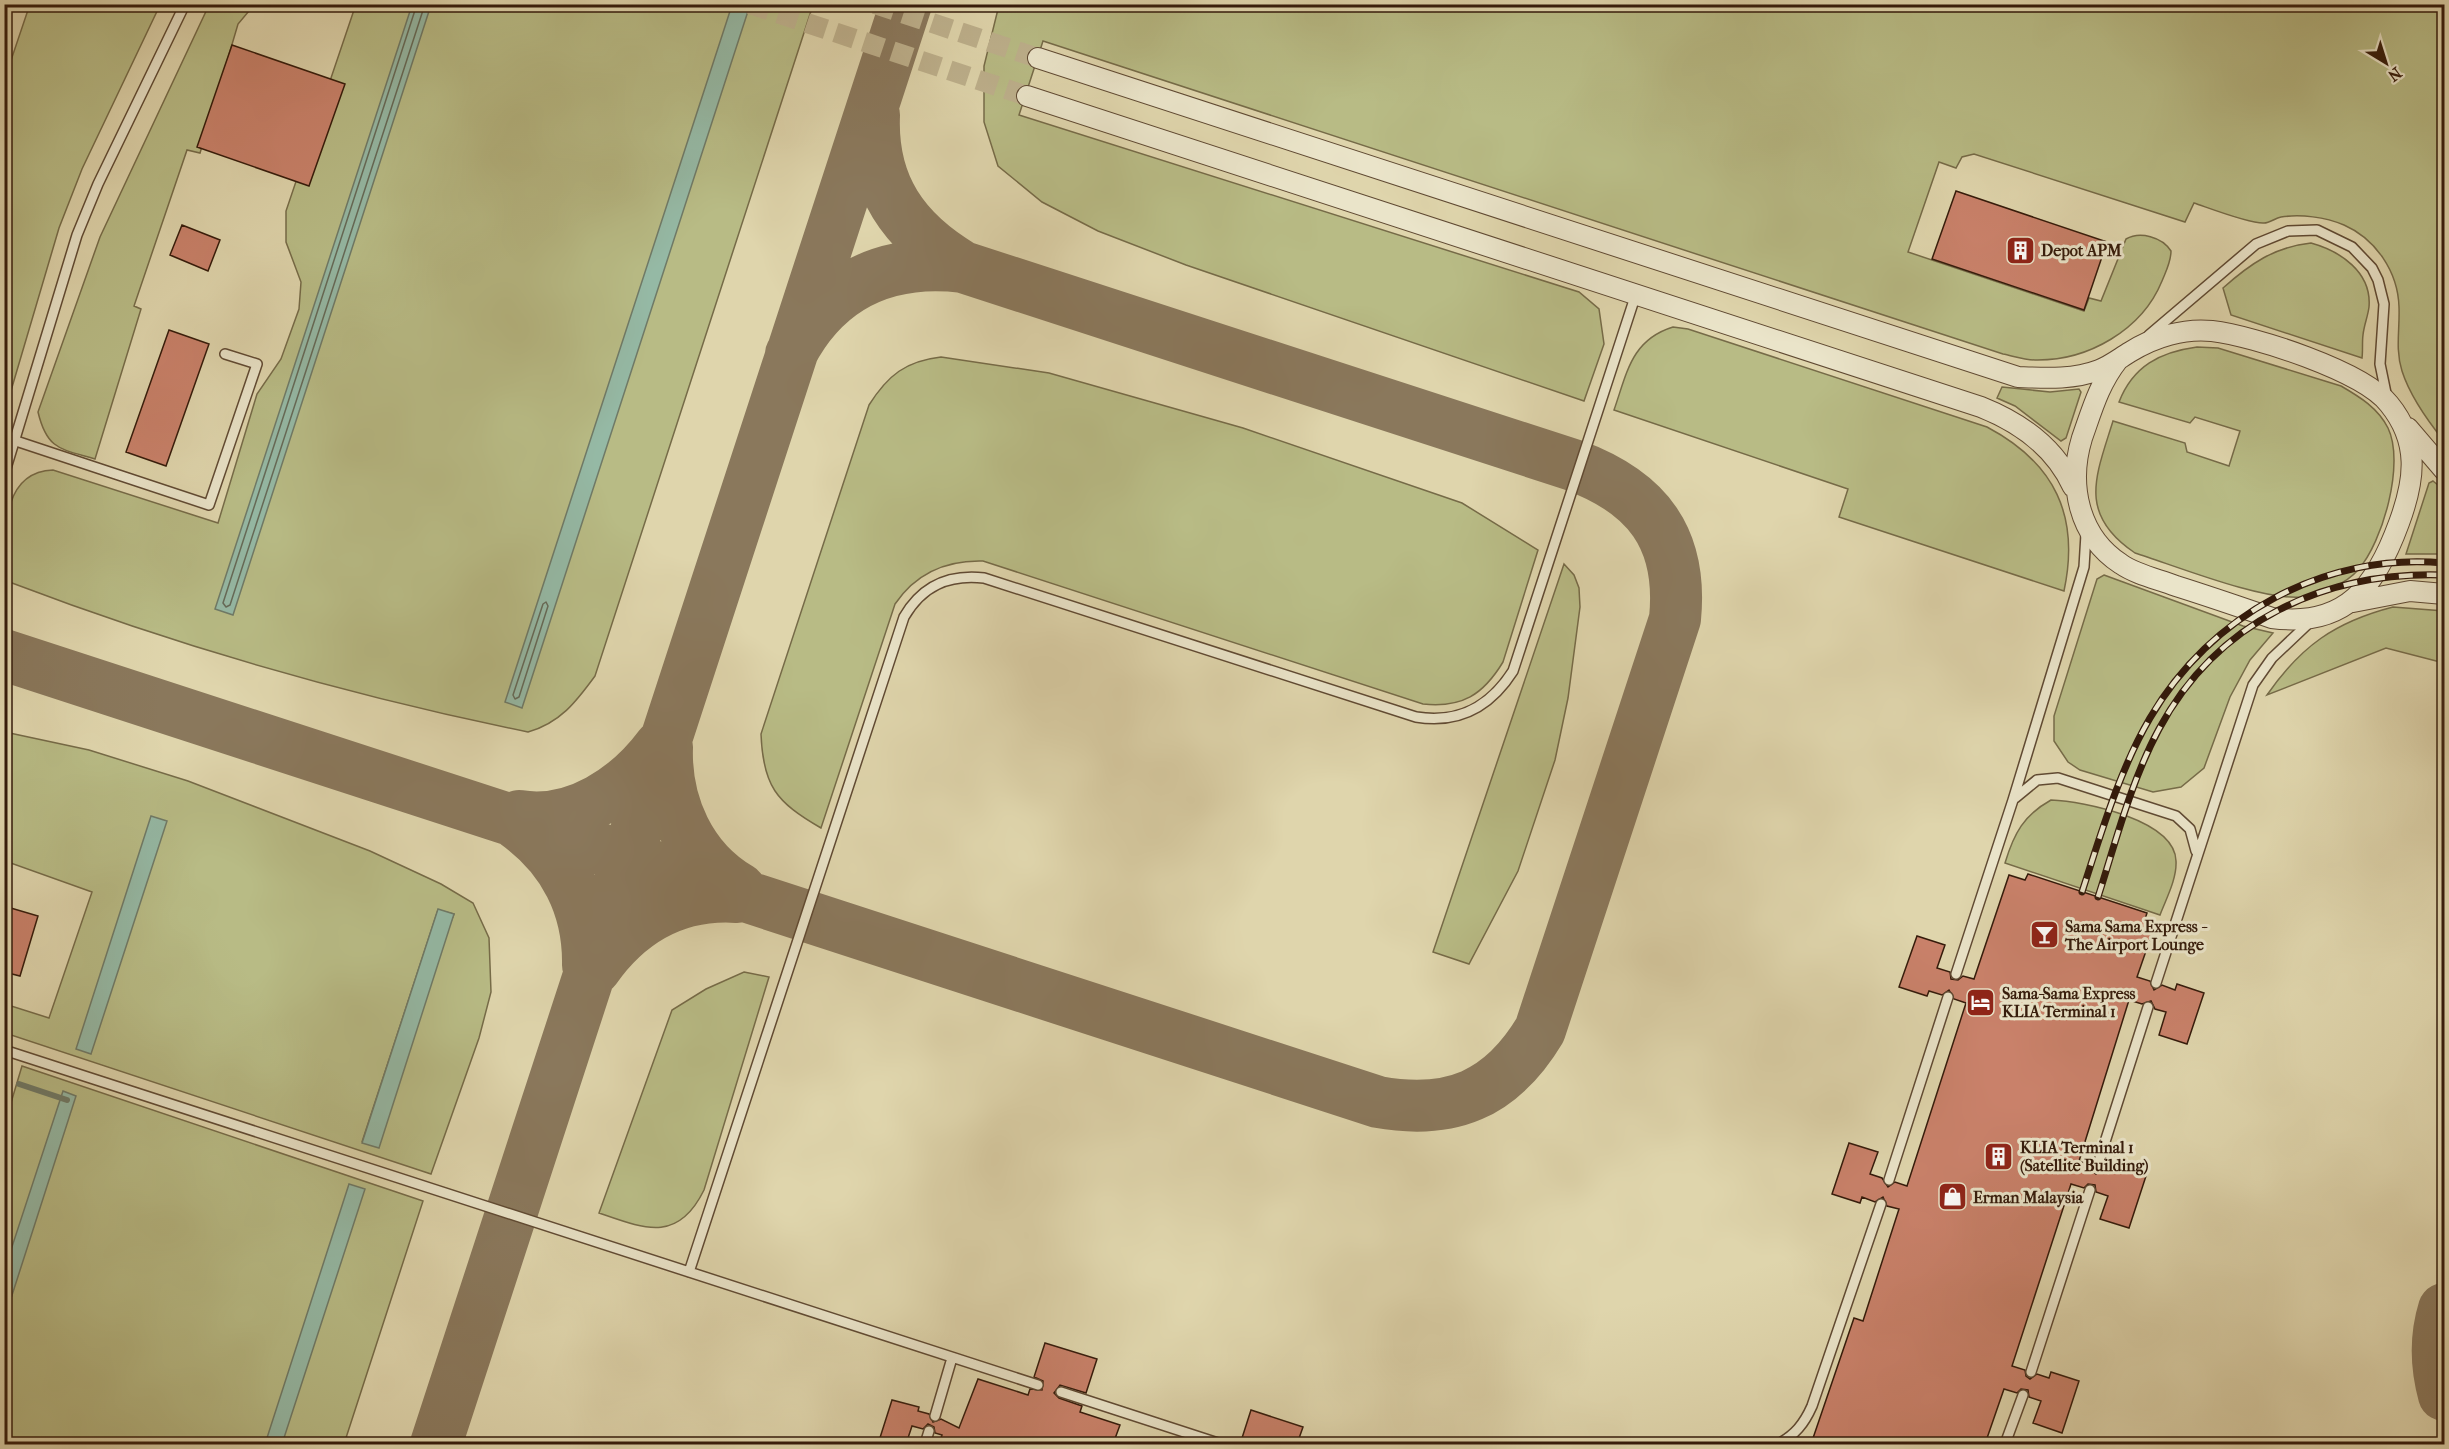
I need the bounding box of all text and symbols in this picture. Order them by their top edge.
north arrow [2356,33,2416,93]
text: N [2384,63,2406,86]
building icon: Depot APM [2004,234,2036,266]
place label: Depot APM [2041,241,2122,261]
place label: Sama Sama Express - The Airport Lounge [2064,917,2208,955]
bar icon: Sama Sama Express - The Airport Lounge [2028,919,2060,951]
place label: Sama-Sama Express KLIA Terminal 1 [2002,984,2136,1021]
hotel icon: Sama-Sama Express KLIA Terminal 1 [1965,986,1997,1018]
place label: KLIA Terminal 1 (Satellite Building) [2020,1138,2148,1176]
building icon: KLIA Terminal 1 (Satellite Building) [1983,1140,2015,1172]
shop icon: Erman Malaysia [1936,1181,1968,1213]
place label: Erman Malaysia [1973,1188,2084,1208]

